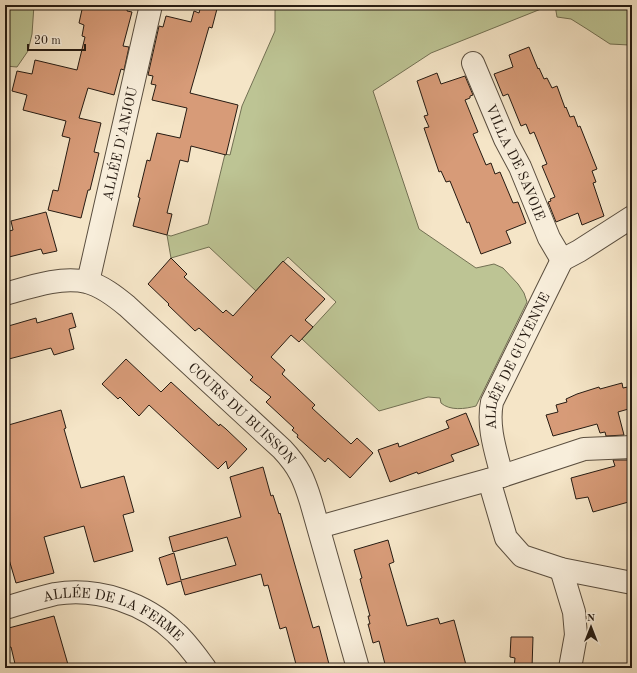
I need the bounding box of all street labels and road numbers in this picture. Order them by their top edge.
street label: ALLÉE D'ANJOU [101,85,140,202]
street label: VILLA DE SAVOIE [483,102,547,223]
street label: ALLÉE DE GUYENNE [484,291,553,430]
street label: COURS DU BUISSON [185,360,298,467]
street label: ALLÉE DE LA FERME [41,583,186,644]

